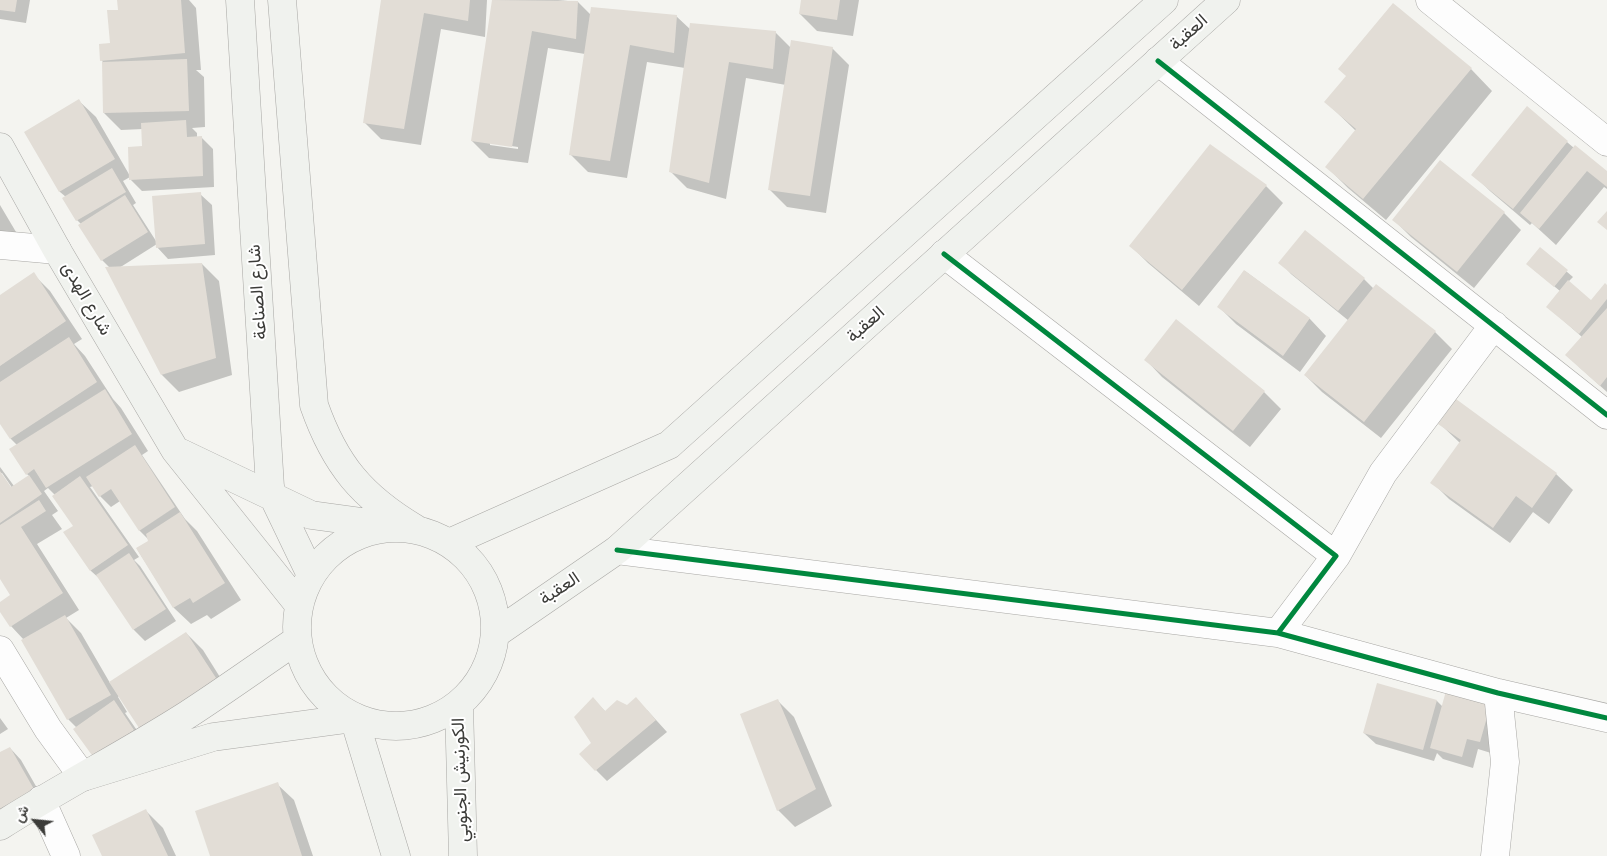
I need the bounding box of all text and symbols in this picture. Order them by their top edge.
street label: العقبة [1165,10,1213,56]
street label: شارع الصناعة [244,244,272,340]
street label: شارع الهدى [56,258,116,340]
street label: العقبة [842,302,890,348]
street label: العقبة [536,568,584,610]
street label: الكورنيش الجنوبي [448,717,474,843]
north arrow [10,796,60,846]
text: ش [10,802,33,825]

